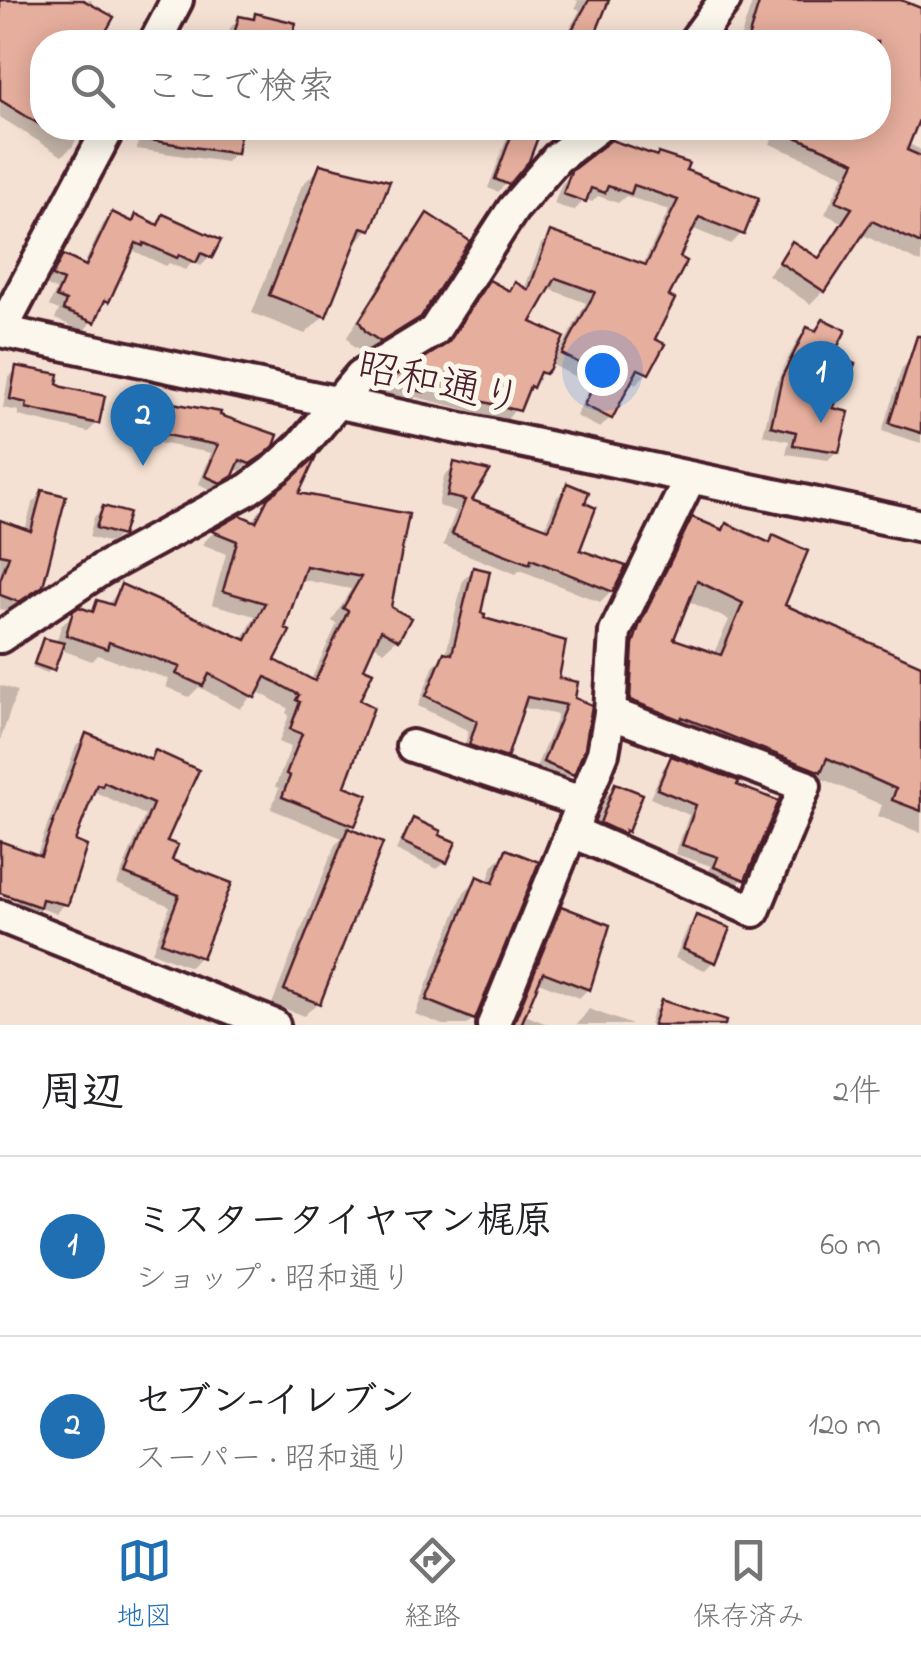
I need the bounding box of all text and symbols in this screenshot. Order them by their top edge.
search box [30,30,891,140]
icon: search [65,58,120,113]
text: ここで検索 [145,61,335,117]
street label: 昭和通り [351,338,528,433]
pin: 1 [788,340,854,423]
your location [577,345,628,396]
pin: 2 [110,384,176,466]
text: 周辺 [40,1064,124,1125]
text: 2件 [833,1070,881,1117]
text: ミスタータイヤマン梶原 [135,1195,552,1251]
text: 1 [67,1223,78,1270]
text: 60 m [820,1223,881,1270]
text: ショップ · 昭和通り [135,1257,413,1304]
text: セブン-イレブン [135,1375,415,1431]
text: 2 [65,1403,80,1450]
text: 120 m [808,1403,881,1450]
text: スーパー · 昭和通り [135,1437,413,1484]
tab: 地図 [116,1533,172,1639]
tab: 経路 [404,1533,461,1639]
tab: 保存済み [693,1533,805,1639]

